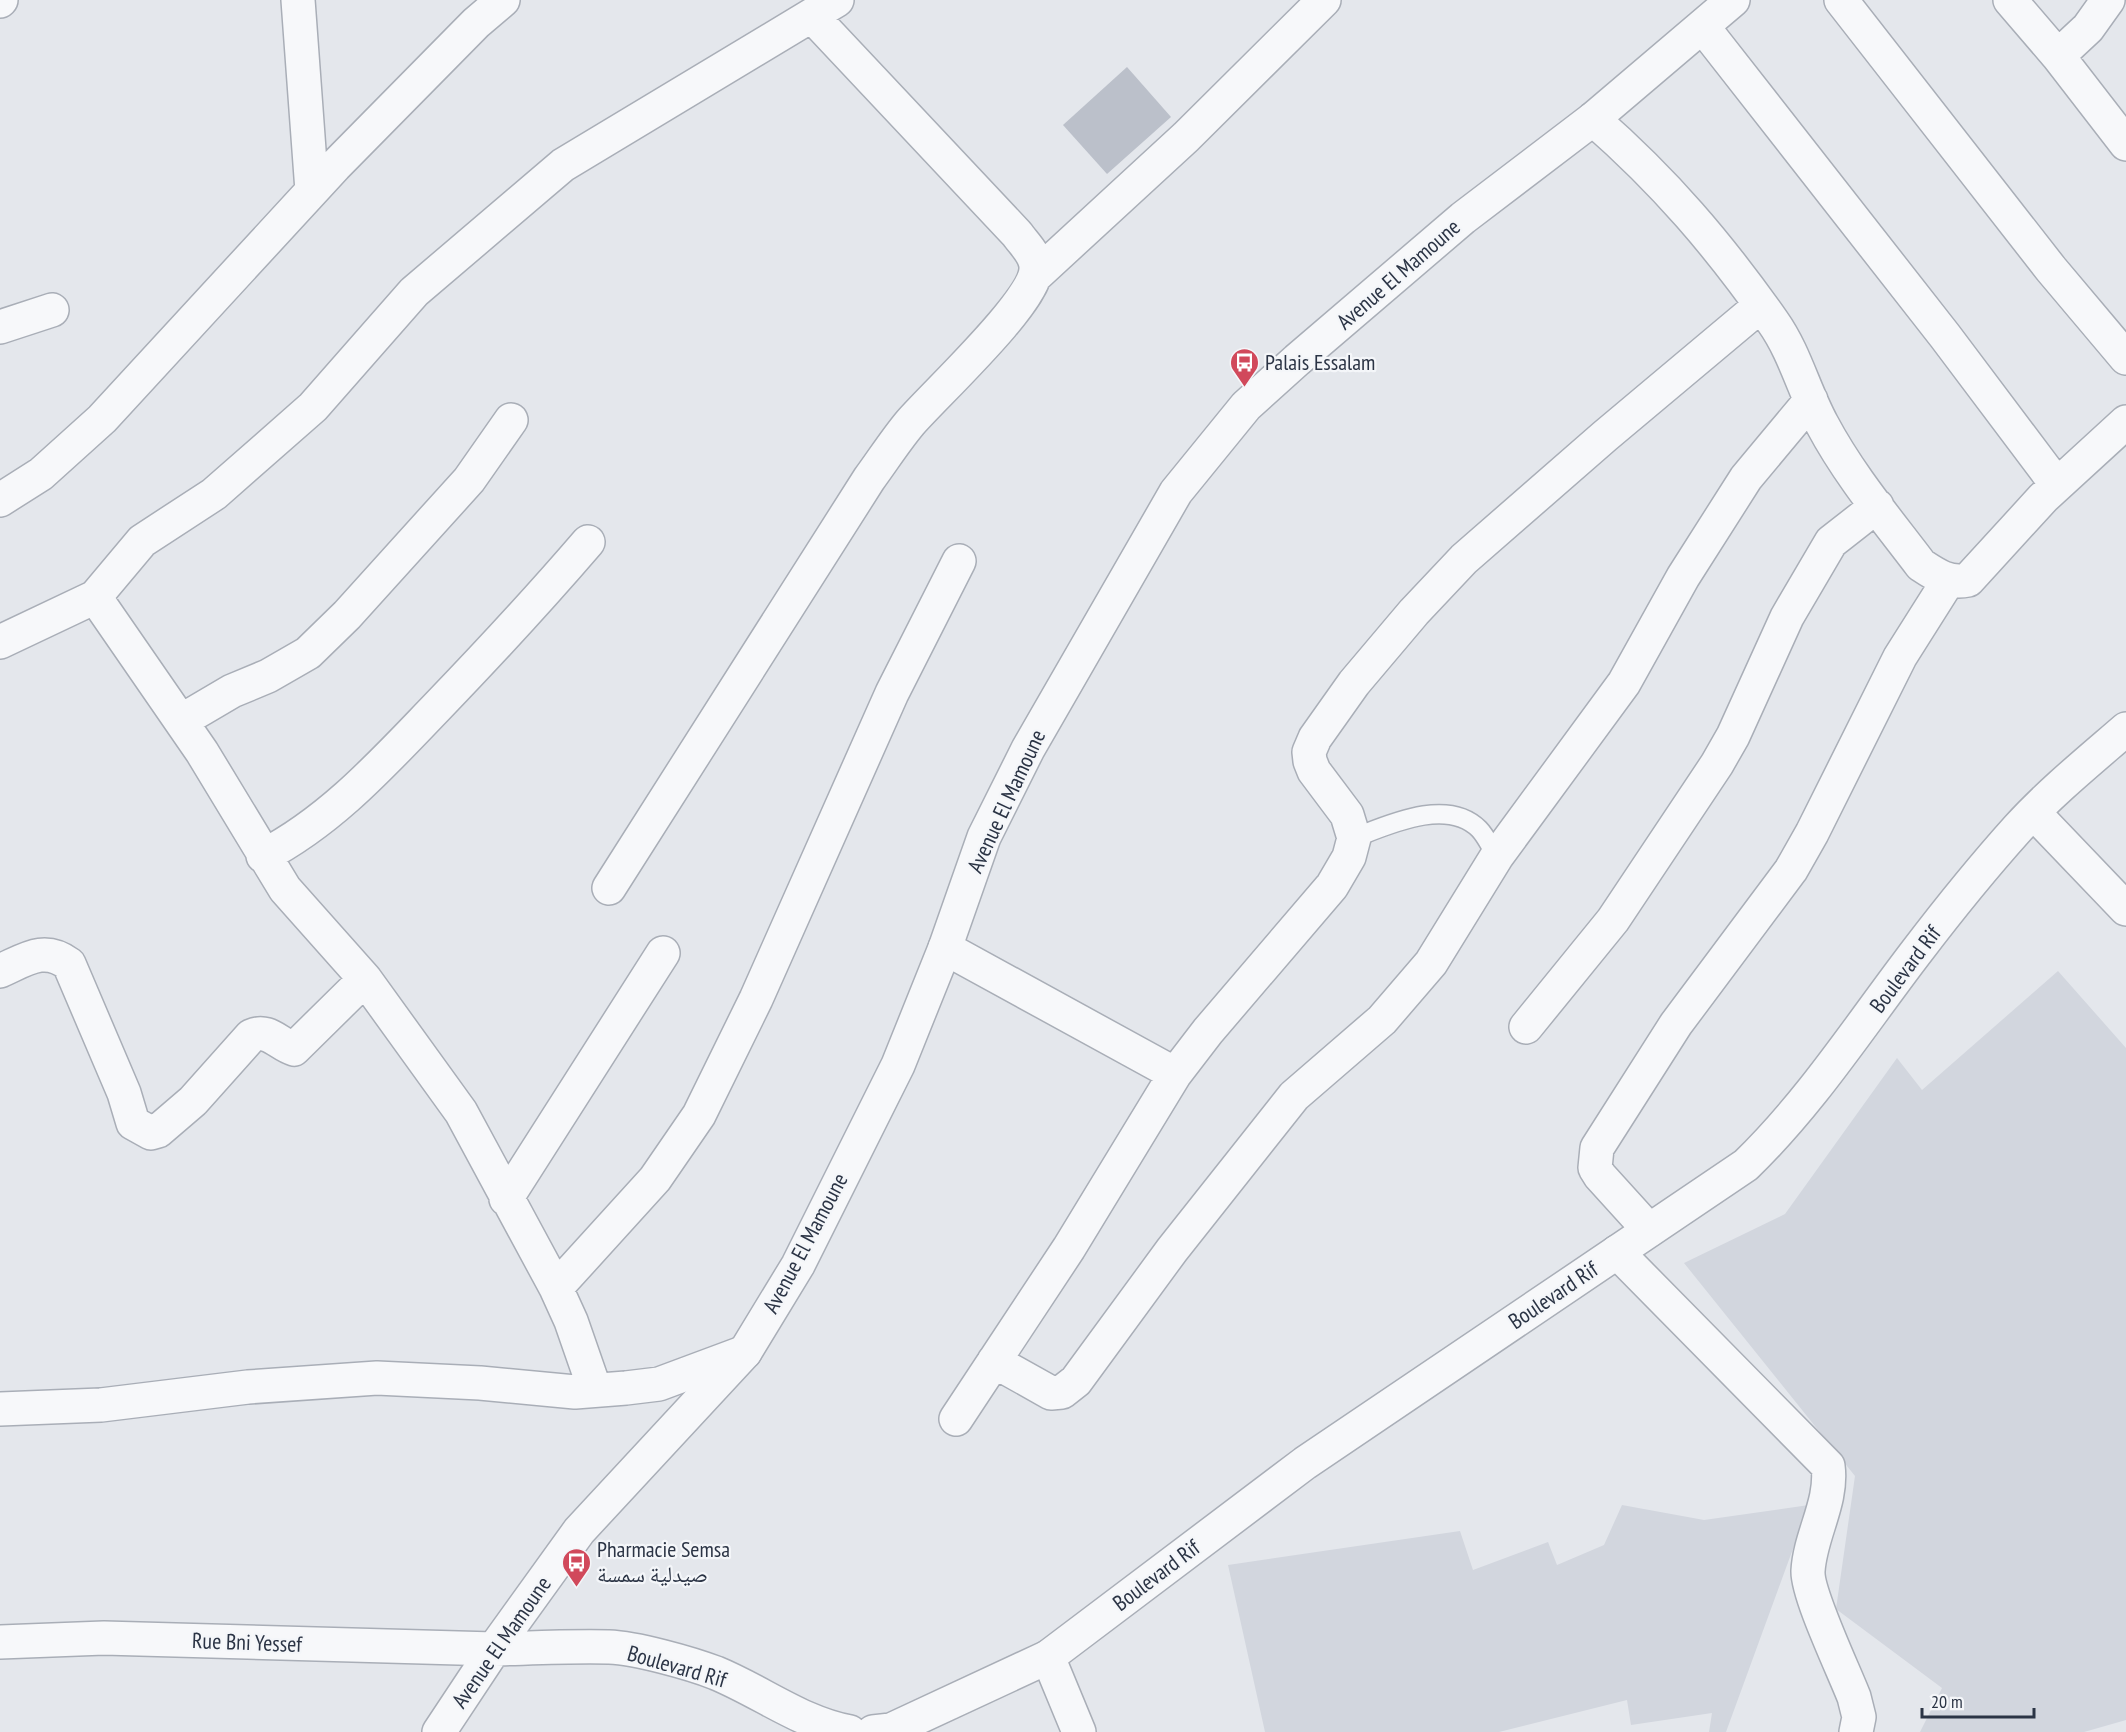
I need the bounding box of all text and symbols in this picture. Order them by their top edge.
street label: Avenue El Mamoune [1331,213,1465,335]
bus stop icon: Palais Essalam [1228,346,1260,388]
place label: Palais Essalam [1265,348,1375,376]
street label: Avenue El Mamoune [961,725,1051,877]
street label: Boulevard Rif [1863,919,1948,1018]
street label: Avenue El Mamoune [756,1168,854,1318]
street label: Boulevard Rif [1503,1254,1604,1335]
street label: Boulevard Rif [1107,1532,1206,1617]
place label: Pharmacie Semsa صيدلية سمسة [597,1535,730,1588]
bus stop icon: Pharmacie Semsa صيدلية سمسة [560,1546,592,1588]
street label: Avenue El Mamoune [445,1571,557,1713]
street label: Rue Bni Yessef [192,1626,304,1658]
street label: Boulevard Rif [624,1639,731,1694]
scale bar [1922,1681,2034,1719]
text: 20 m [1931,1690,1963,1713]

